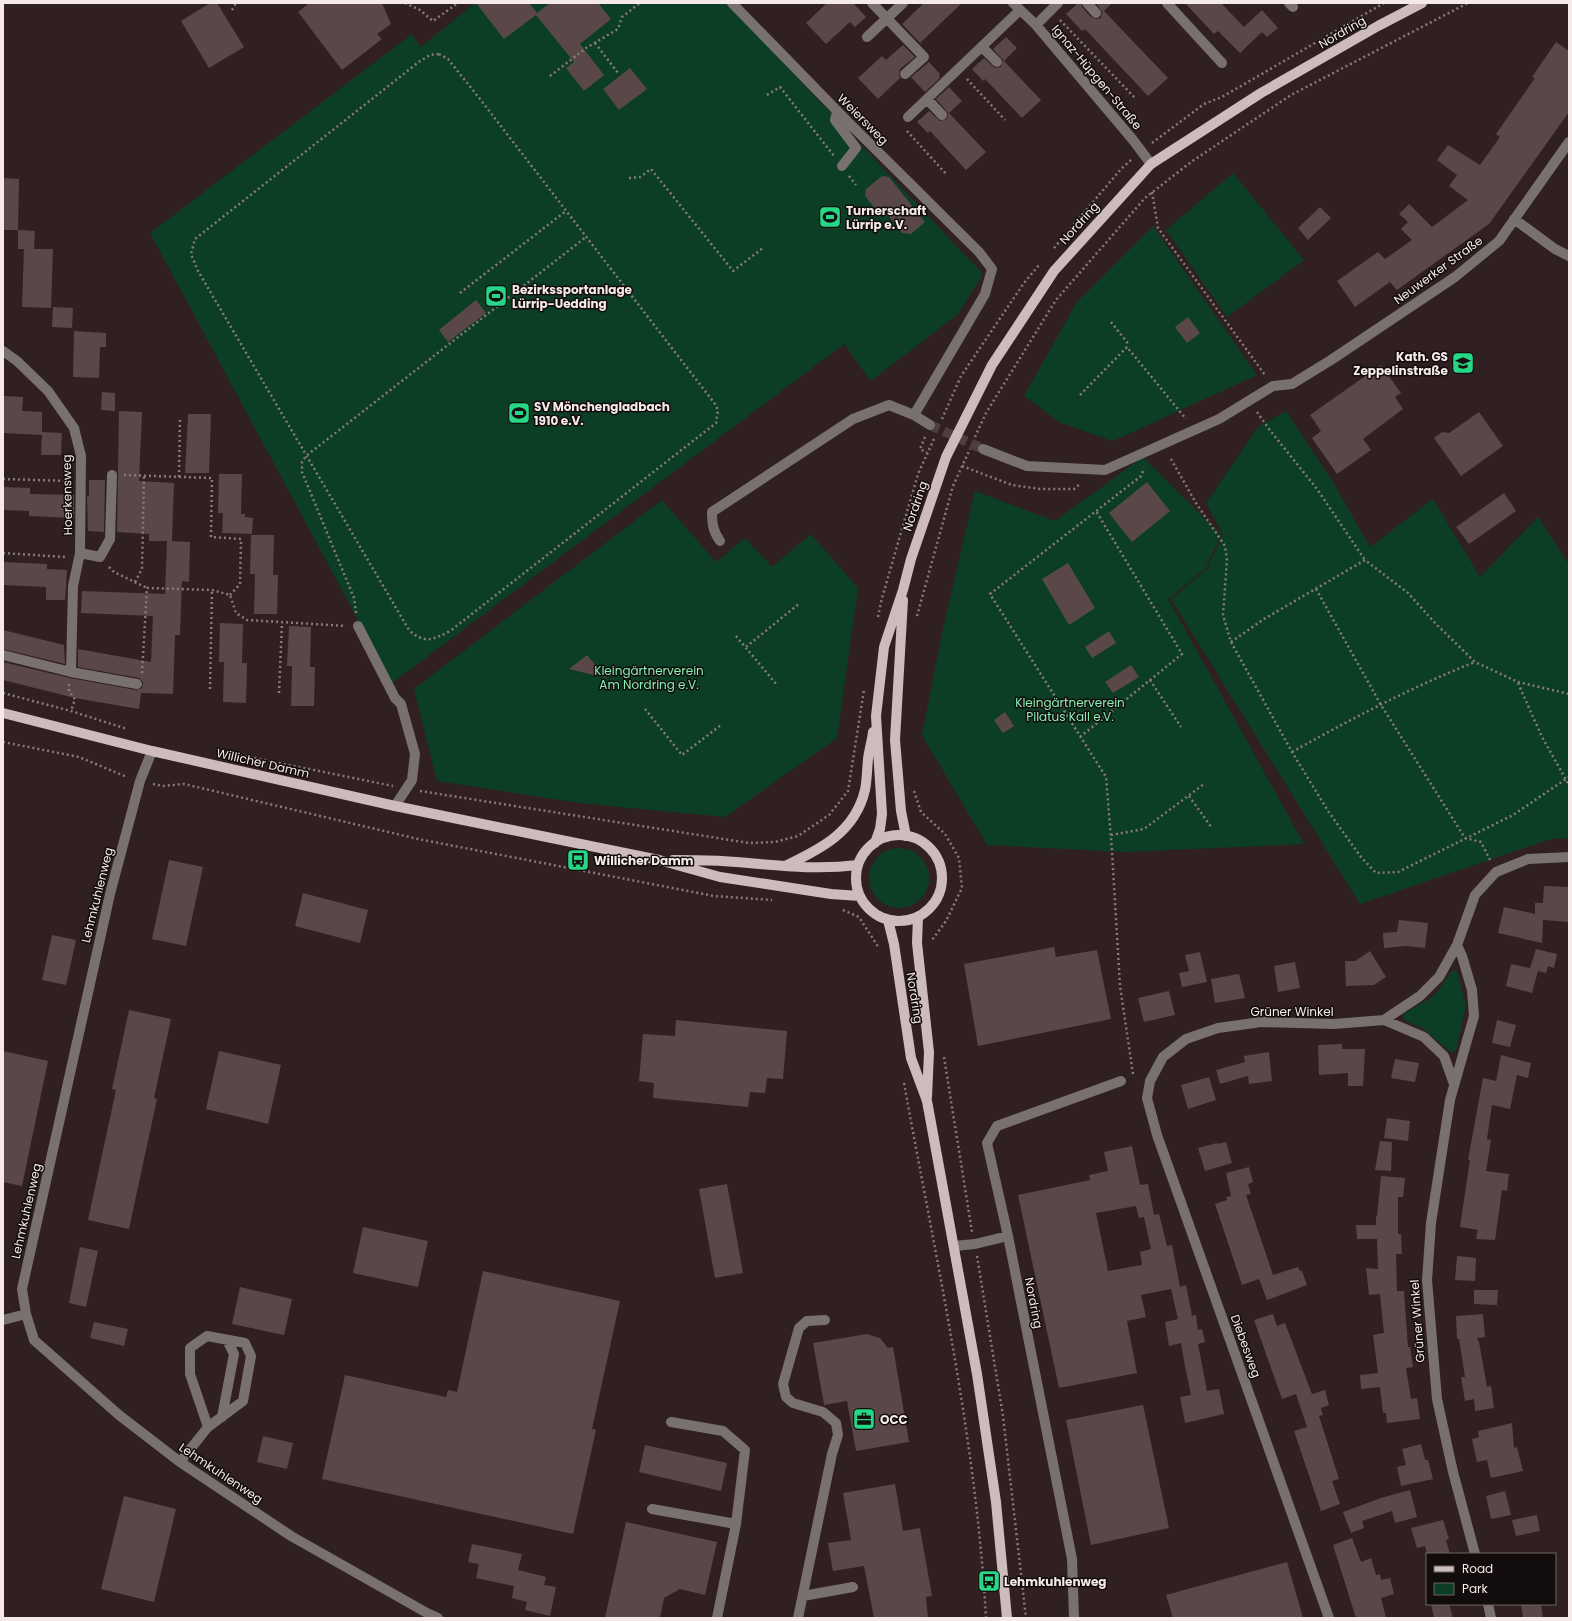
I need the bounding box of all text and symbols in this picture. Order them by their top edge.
street label: Nordring [1315,12,1369,52]
street label: Ignaz-Hüpgen-Straße [1048,21,1146,133]
street label: Weiersweg [834,90,892,148]
street label: Nordring [1055,198,1103,248]
place label: Turnerschaft Lürrip e.V. [846,202,926,233]
sports icon: Turnerschaft Lürrip e.V. [817,204,843,230]
street label: Neuwerker Straße [1390,232,1486,308]
place label: Bezirkssportanlage Lürrip-Uedding [512,281,633,312]
sports icon: Bezirkssportanlage Lürrip-Uedding [483,283,509,309]
place label: Kath. GS Zeppelinstraße [1353,348,1449,379]
school or university icon: Kath. GS Zeppelinstraße [1450,350,1476,376]
place label: SV Mönchengladbach 1910 e.V. [534,398,670,429]
sports icon: SV Mönchengladbach 1910 e.V. [506,400,532,426]
street label: Hoerkensweg [58,454,76,536]
street label: Nordring [899,479,931,533]
park label: Kleingärtnerverein Am Nordring e.V. [594,662,704,693]
park label: Kleingärtnerverein Pilatus Kall e.V. [1015,694,1125,725]
street label: Willicher Damm [215,744,311,782]
street label: Lehmkuhlenweg [77,846,117,944]
bus stop icon: Willicher Damm [565,847,591,873]
place label: Willicher Damm [594,852,694,869]
street label: Nordring [903,971,927,1025]
street label: Grüner Winkel [1250,1003,1334,1020]
street label: Lehmkuhlenweg [7,1162,45,1260]
street label: Nordring [1021,1276,1047,1330]
street label: Grüner Winkel [1406,1279,1428,1363]
street label: Diebesweg [1227,1312,1265,1380]
office icon: OCC [851,1406,877,1432]
place label: OCC [880,1411,908,1428]
street label: Lehmkuhlenweg [176,1439,266,1507]
legend [1426,1553,1556,1605]
text: Road [1462,1560,1493,1577]
bus stop icon: Lehmkuhlenweg [976,1568,1002,1594]
place label: Lehmkuhlenweg [1004,1573,1106,1590]
text: Park [1462,1580,1489,1597]

